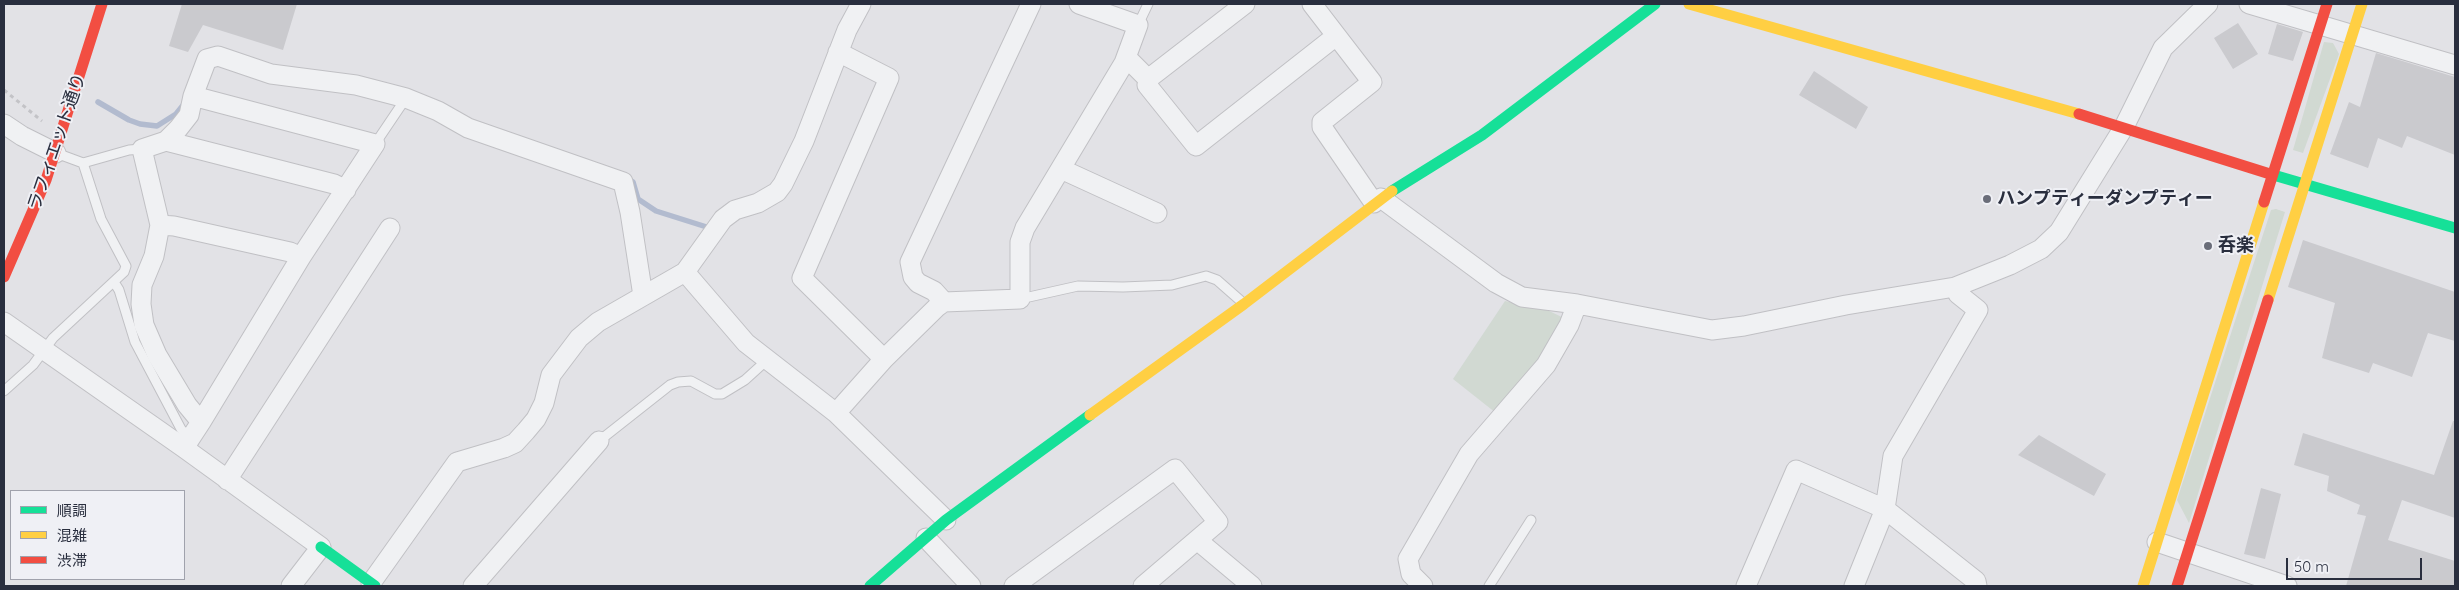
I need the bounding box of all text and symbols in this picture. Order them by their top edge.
street label: ラフィエット通り [23,70,91,214]
place label: ハンプティーダンプティー [1997,188,2213,210]
marker: ハンプティーダンプティー [1981,193,1993,205]
place label: 呑楽 [2218,235,2254,257]
marker: 呑楽 [2202,240,2214,252]
legend [10,490,185,580]
text: 順調 [57,501,87,520]
text: 混雑 [57,526,87,545]
scale bar [2289,548,2425,580]
text: 渋滞 [57,551,87,570]
text: 50 m [2294,557,2329,576]

